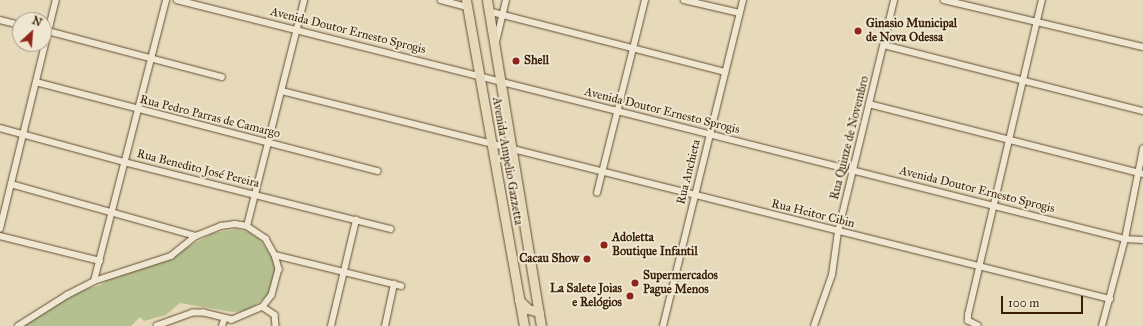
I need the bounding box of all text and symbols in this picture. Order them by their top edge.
street label: Avenida Doutor Ernesto Sprogis [269,5,427,57]
north arrow [12,12,52,52]
text: N [30,14,44,30]
place label: Ginasio Municipal de Nova Odessa [866,17,957,45]
marker: Ginasio Municipal de Nova Odessa [853,26,863,36]
place label: Shell [524,54,549,68]
marker: Shell [511,56,521,66]
street label: Rua Quinze de Novembro [828,75,872,201]
street label: Avenida Doutor Ernesto Sprogis [583,85,741,137]
street label: Rua Pedro Parras de Camargo [138,93,282,141]
street label: Avenida Ampelio Gazzetta [489,96,525,226]
street label: Rua Anchieta [674,138,704,206]
street label: Rua Benedito José Pereira [135,147,261,191]
street label: Avenida Doutor Ernesto Sprogis [898,164,1056,216]
street label: Rua Heitor Cibin [770,197,856,231]
place label: Adoletta Boutique Infantil [612,231,698,259]
marker: Adoletta Boutique Infantil [599,240,609,250]
place label: Cacau Show [519,252,579,266]
marker: Cacau Show [582,254,592,264]
place label: Supermercados Pague Menos [643,269,718,297]
marker: Supermercados Pague Menos [630,278,640,288]
place label: La Salete Joias e Relógios [550,282,622,310]
scale bar [1003,288,1085,314]
marker: La Salete Joias e Relógios [625,291,635,301]
text: 100 m [1008,296,1039,310]

